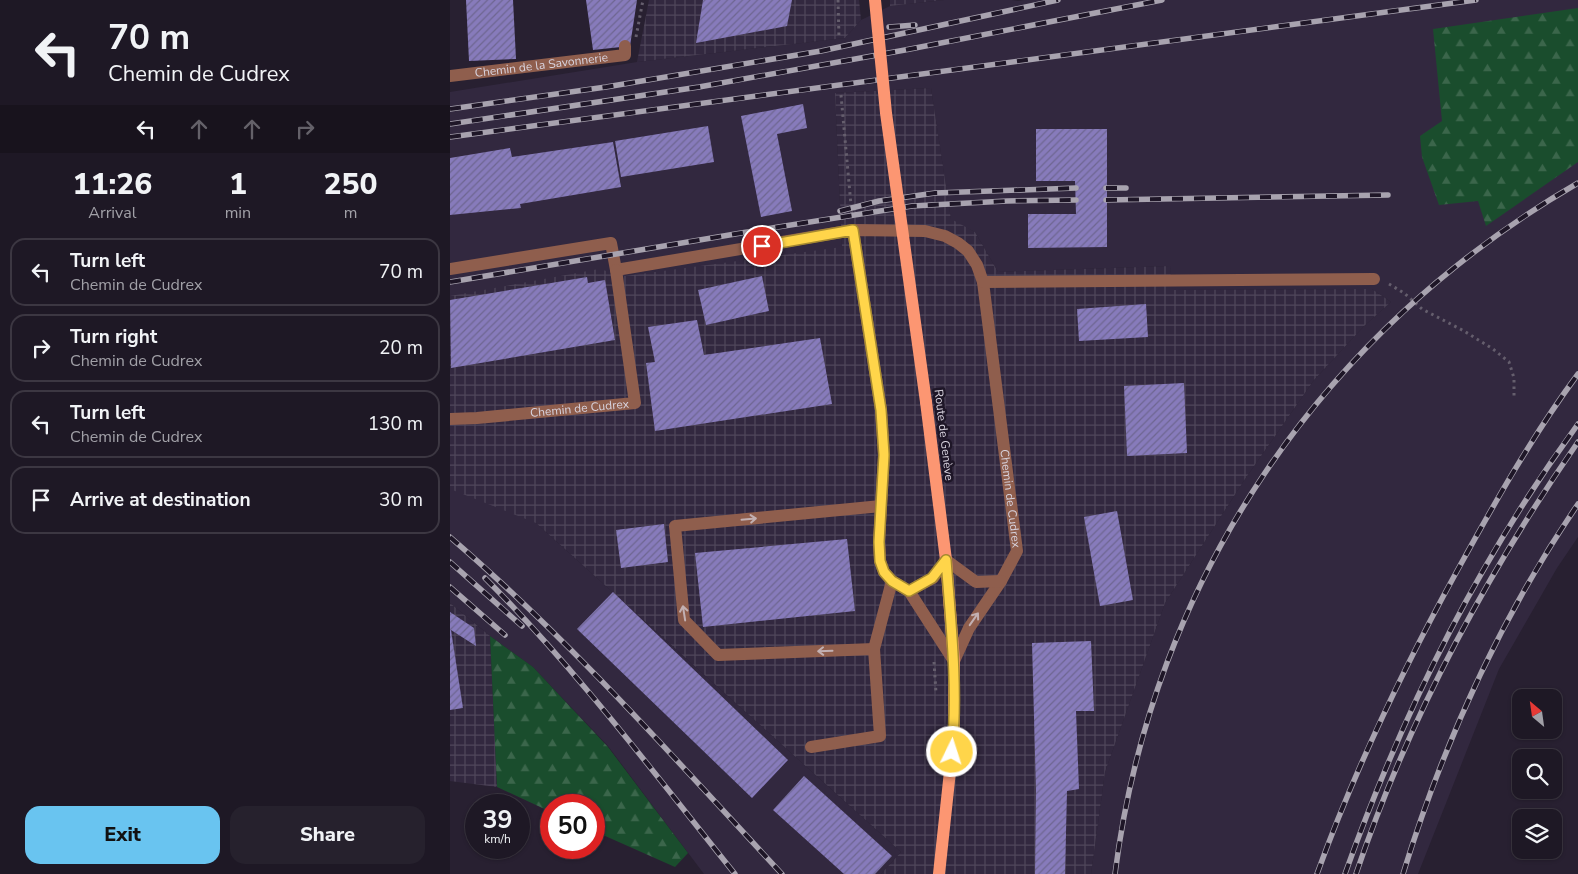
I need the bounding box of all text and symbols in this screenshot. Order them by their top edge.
text: 70 m [108,14,190,61]
icon: left [25,20,90,85]
street label: Chemin de la Savonnerie [474,49,609,81]
text: Chemin de Cudrex [108,59,290,89]
icon: left [132,115,160,143]
icon: ahead [185,115,213,143]
icon: ahead [238,115,266,143]
icon: right [291,115,319,143]
text: 11:26 [72,164,152,205]
text: 1 [229,164,247,205]
text: 250 [324,164,378,205]
text: Arrival [88,202,136,224]
text: min [225,202,251,224]
text: m [344,202,357,224]
pin [741,225,783,267]
icon: arrive [748,232,776,260]
text: Turn left [70,248,145,274]
icon: left [27,258,55,286]
text: 70 m [379,259,423,285]
text: Chemin de Cudrex [70,274,202,296]
text: Turn right [70,324,157,350]
icon: right [27,334,55,362]
text: 20 m [379,335,423,361]
text: Chemin de Cudrex [70,350,202,372]
street label: Route de Genève [930,388,958,482]
street label: Chemin de Cudrex [529,396,630,421]
text: Turn left [70,400,145,426]
icon: left [27,410,55,438]
text: 130 m [368,411,423,437]
text: Chemin de Cudrex [70,426,202,448]
street label: Chemin de Cudrex [996,448,1025,549]
icon: arrive [27,486,55,514]
text: Arrive at destination [70,487,251,513]
text: 30 m [379,487,423,513]
one-way arrow [741,514,757,524]
one-way arrow [679,605,689,621]
one-way arrow [969,613,980,626]
one-way arrow [817,646,833,655]
north arrow [1512,689,1562,739]
map controls [1512,689,1562,859]
position arrow [925,725,977,777]
button: search [1512,749,1562,799]
speed limit sign: 50 [540,794,605,859]
text: 39 [482,803,513,837]
button: Exit [25,806,220,864]
button: Share [230,806,425,864]
button: layers [1512,809,1562,859]
text: km/h [484,831,511,847]

